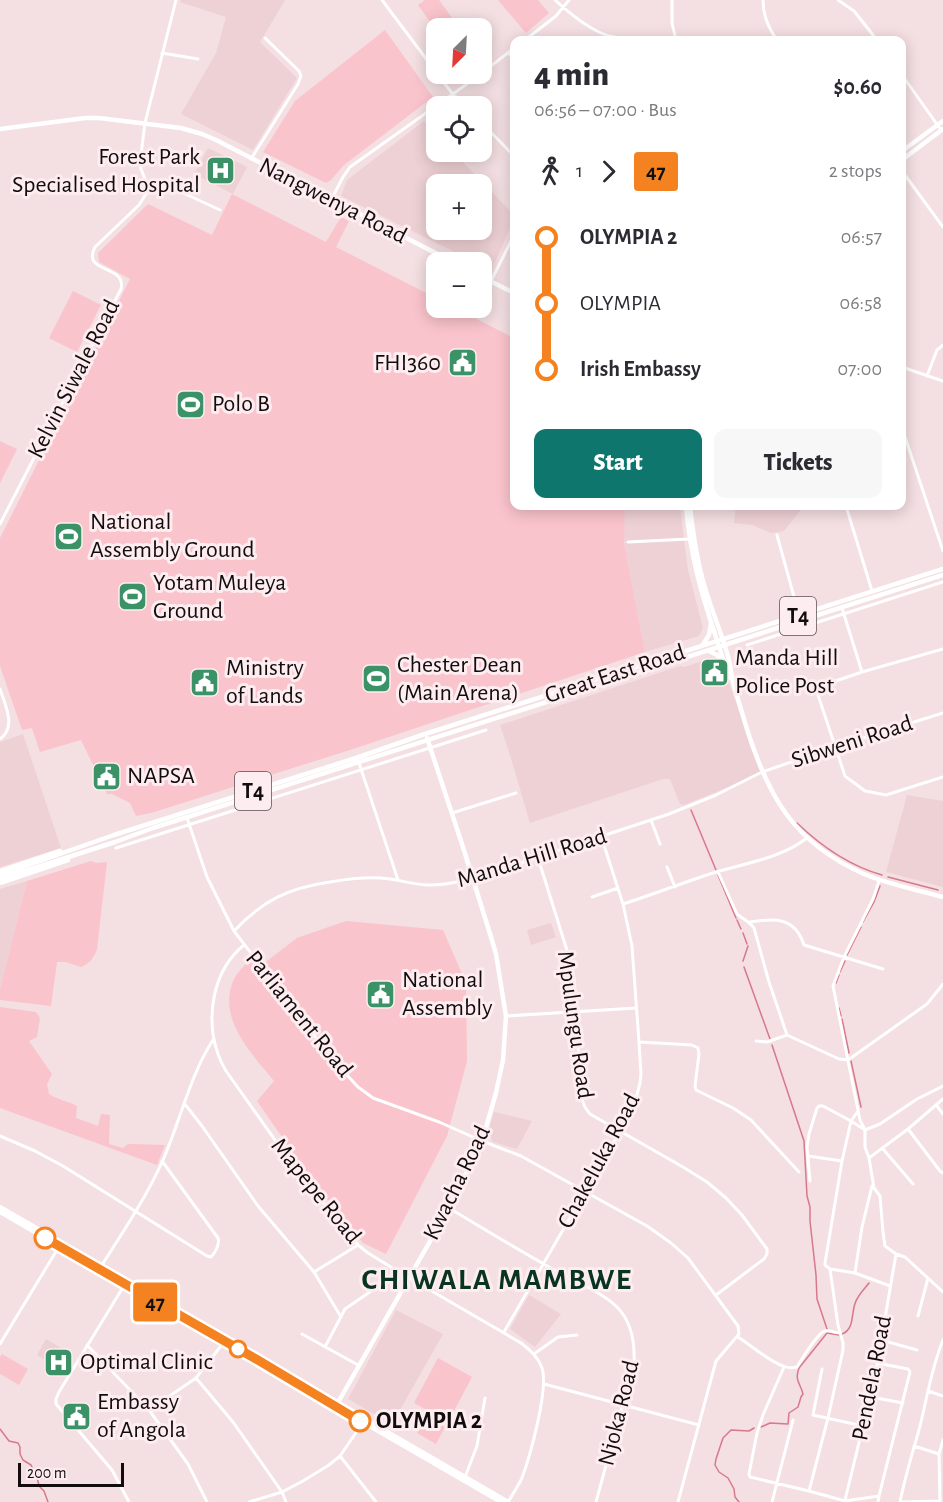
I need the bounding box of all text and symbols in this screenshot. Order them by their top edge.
north arrow [426,18,492,84]
map controls [426,18,492,318]
text: 4 min [534,59,609,92]
text: $0.60 [834,76,882,98]
button: locate [426,96,492,162]
text: 06:56 – 07:00 · Bus [534,100,677,120]
place label: Forest Park Specialised Hospital [12,145,200,197]
street label: Nangwenya Road [255,153,411,249]
hospital icon: Forest Park Specialised Hospital [205,155,237,187]
icon: walk [534,155,567,188]
icon: forward [592,155,625,188]
text: 1 [576,161,583,181]
text: 47 [646,161,666,182]
text: 2 stops [829,161,882,181]
button: + [426,174,492,240]
text: OLYMPIA 2 [580,226,677,248]
text: 06:57 [841,227,882,247]
button: − [426,252,492,318]
text: OLYMPIA [580,292,661,314]
text: 06:58 [840,293,882,313]
street label: Kelvin Siwale Road [24,296,124,462]
public building icon: FHI360 [446,347,478,379]
place label: FHI360 [374,351,441,375]
text: Irish Embassy [580,358,701,380]
text: 07:00 [837,359,882,379]
sports icon: Polo B [175,388,207,420]
place label: Polo B [212,392,270,416]
button: Start [534,429,702,498]
button: Tickets [714,429,882,498]
place label: National Assembly Ground [90,510,255,562]
sports icon: National Assembly Ground [53,520,85,552]
place label: Yotam Muleya Ground [153,571,286,623]
sports icon: Yotam Muleya Ground [116,581,148,613]
road number: T4 [780,597,816,635]
street label: Great East Road [542,640,688,708]
place label: Manda Hill Police Post [735,646,839,698]
place label: Chester Dean (Main Arena) [397,653,522,705]
place label: Ministry of Lands [226,656,304,708]
public building icon: Manda Hill Police Post [698,656,730,688]
sports icon: Chester Dean (Main Arena) [360,663,392,695]
public building icon: Ministry of Lands [189,666,221,698]
street label: Sibweni Road [788,711,916,773]
public building icon: NAPSA [90,760,122,792]
place label: NAPSA [127,764,195,788]
road number: T4 [235,772,271,810]
street label: Manda Hill Road [454,824,610,892]
street label: Parliament Road [241,946,357,1082]
street label: Mpulungu Road [553,949,597,1101]
place label: National Assembly [402,968,492,1020]
public building icon: National Assembly [365,978,397,1010]
street label: Chakeluka Road [553,1090,645,1232]
street label: Kwacha Road [419,1122,495,1244]
street label: Mapepe Road [266,1134,366,1248]
unlabelled marker [34,1227,56,1249]
district label: CHIWALA MAMBWE [361,1265,633,1295]
line badge: 47 [128,1282,182,1322]
text: 47 [145,1292,165,1313]
street label: Pendela Road [848,1313,896,1443]
unlabelled marker [229,1340,247,1358]
hospital icon: Optimal Clinic [43,1346,75,1378]
place label: Optimal Clinic [80,1350,213,1374]
street label: Njoka Road [594,1358,644,1468]
place label: Embassy of Angola [97,1390,186,1442]
public building icon: Embassy of Angola [60,1400,92,1432]
place label: OLYMPIA 2 [376,1409,482,1433]
marker: OLYMPIA 2 [349,1410,371,1432]
scale bar [18,1460,124,1488]
text: 200 m [27,1465,67,1481]

